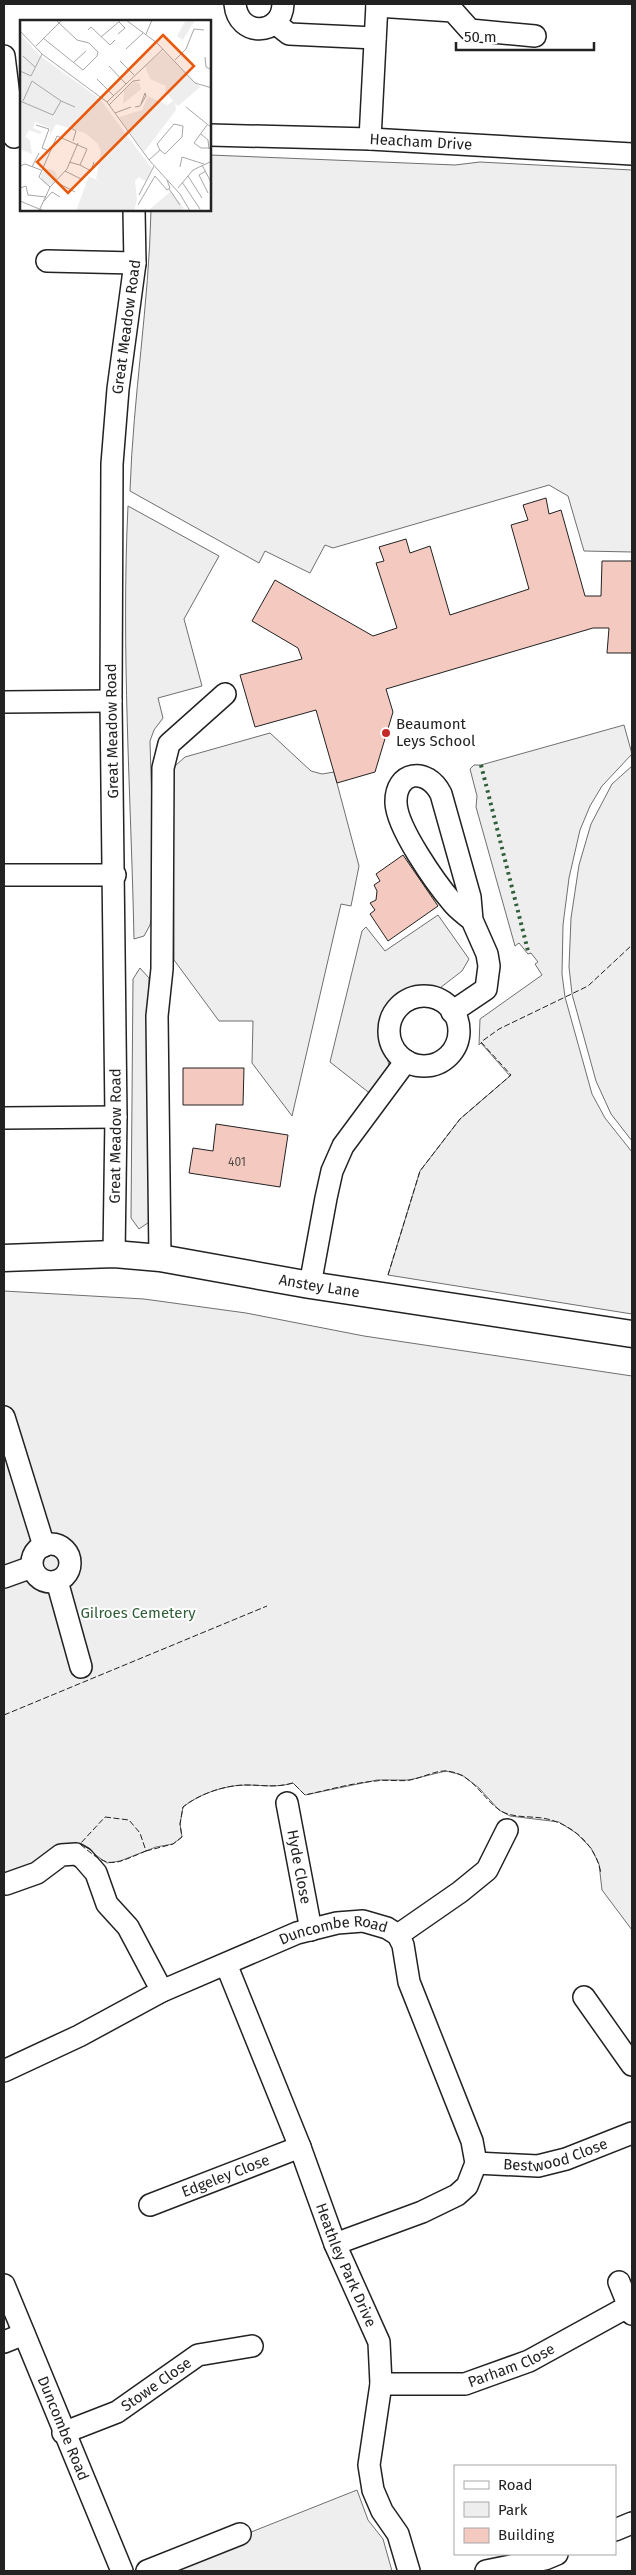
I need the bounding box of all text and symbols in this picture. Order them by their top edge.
inset map [20,20,211,211]
scale bar [456,20,594,52]
text: 50 m [464,28,497,46]
street label: Heacham Drive [369,130,473,154]
street label: Great Meadow Road [109,259,144,395]
street label: Great Meadow Road [102,663,122,799]
place label: Beaumont Leys School [396,715,476,750]
marker: Beaumont Leys School [380,727,392,739]
street label: Great Meadow Road [106,1068,125,1204]
house number: 401 [228,1155,246,1169]
street label: Anstey Lane [277,1271,361,1301]
park label: Gilroes Cemetery [80,1604,196,1622]
street label: Hyde Close [283,1828,315,1906]
street label: Duncombe Road [276,1912,390,1949]
street label: Bestwood Close [503,2135,610,2176]
street label: Edgeley Close [179,2151,272,2201]
street label: Heathley Park Drive [312,2200,380,2330]
street label: Parham Close [466,2340,558,2391]
street label: Stowe Close [118,2353,195,2415]
street label: Duncombe Road [34,2373,93,2483]
legend [454,2465,616,2555]
text: Road [498,2476,533,2494]
text: Park [498,2501,528,2519]
text: Building [498,2526,554,2544]

